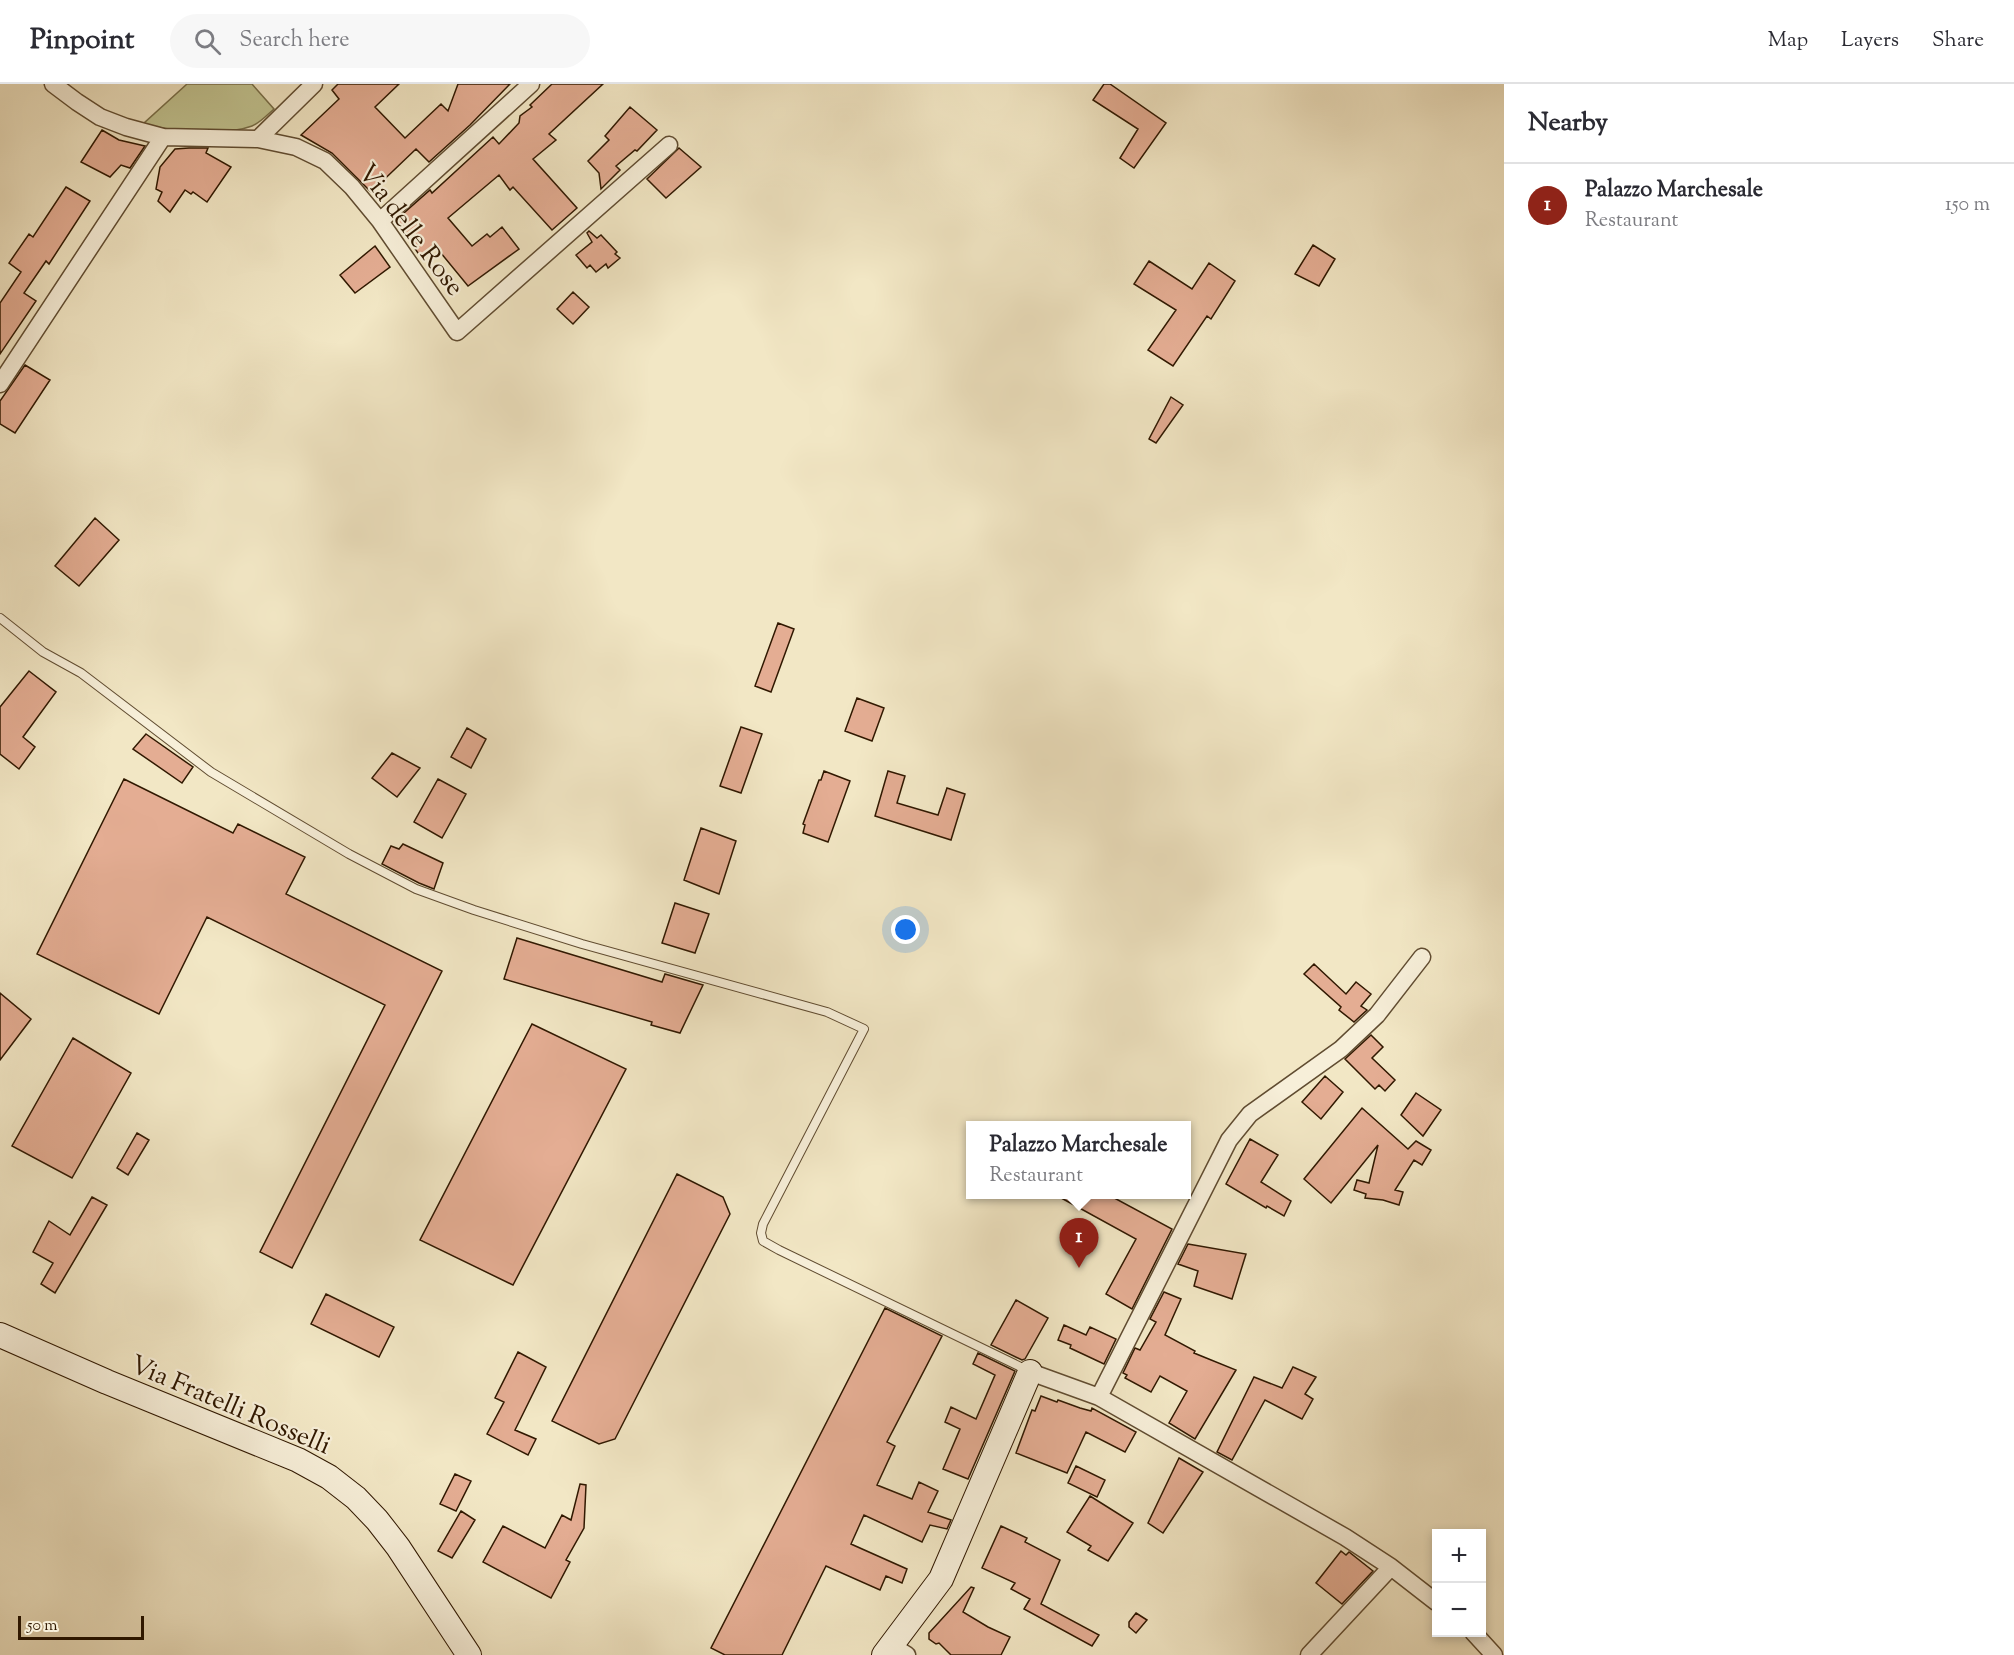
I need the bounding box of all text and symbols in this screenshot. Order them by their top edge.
search box [170,14,590,68]
text: Pinpoint [30,21,134,61]
icon: search [191,25,224,58]
text: Search here [239,25,350,57]
text: Map [1768,26,1808,56]
text: Layers [1841,26,1899,56]
text: Share [1932,26,1984,56]
text: Nearby [1528,105,1608,142]
street label: Via delle Rose [348,157,472,304]
text: Palazzo Marchesale [1585,175,1763,207]
text: 1 [1544,191,1551,220]
text: 150 m [1945,191,1990,220]
text: Restaurant [1585,207,1678,236]
your location [891,915,920,944]
popup [966,1121,1191,1199]
text: Palazzo Marchesale [990,1130,1167,1162]
text: Restaurant [990,1162,1083,1191]
pin: 1 [1060,1218,1098,1268]
street label: Via Fratelli Rosselli [124,1347,336,1465]
map controls [1432,1529,1486,1637]
button: + [1432,1529,1486,1583]
button: − [1432,1583,1486,1637]
scale bar [18,1613,144,1640]
text: 50 m [27,1615,58,1638]

